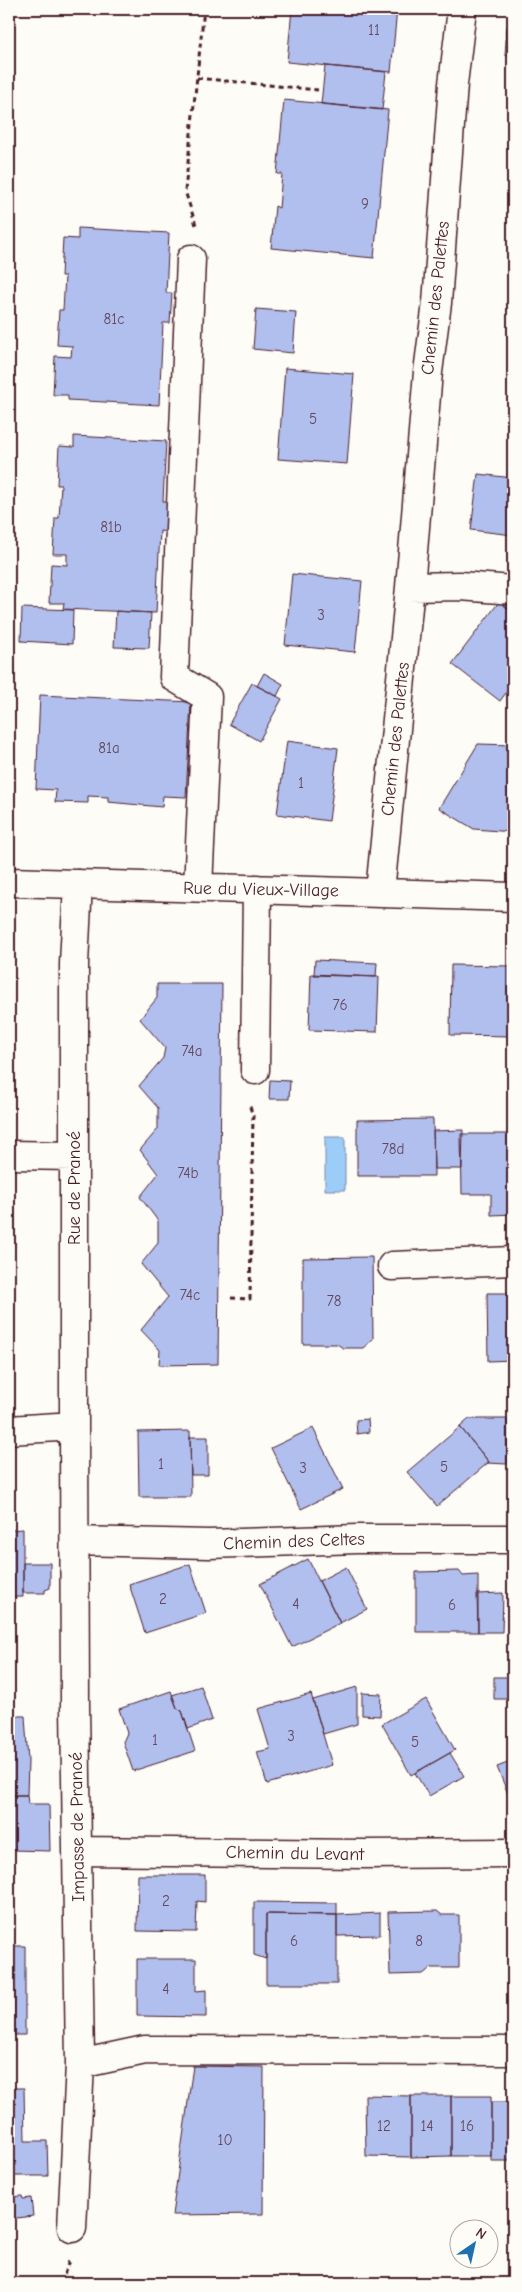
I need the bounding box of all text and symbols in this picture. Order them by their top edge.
house number: 11 [368,21,380,39]
house number: 9 [361,195,369,213]
street label: Chemin des Palettes [417,220,454,376]
house number: 81c [104,310,124,328]
house number: 5 [309,410,317,428]
house number: 81b [100,518,122,536]
house number: 3 [317,606,325,624]
street label: Chemin des Palettes [377,661,414,817]
house number: 81a [98,739,120,757]
house number: 1 [298,774,304,792]
street label: Rue du Vieux-Village [183,878,339,901]
house number: 76 [332,996,348,1014]
house number: 74a [182,1042,202,1060]
street label: Rue de Pranoé [64,1131,85,1245]
house number: 78d [382,1140,404,1158]
house number: 74b [177,1164,199,1182]
house number: 74c [180,1286,200,1304]
house number: 78 [327,1292,341,1310]
house number: 1 [158,1455,164,1473]
house number: 5 [440,1458,448,1476]
house number: 3 [299,1459,307,1477]
street label: Chemin des Celtes [223,1529,365,1554]
house number: 2 [159,1590,167,1608]
house number: 4 [292,1595,300,1613]
house number: 6 [448,1596,456,1614]
house number: 3 [287,1727,295,1745]
house number: 1 [152,1731,158,1749]
house number: 5 [411,1733,419,1751]
street label: Impasse de Pranoé [66,1752,89,1902]
street label: Chemin du Levant [225,1842,365,1865]
house number: 2 [162,1892,170,1910]
house number: 6 [290,1932,298,1950]
house number: 8 [415,1932,423,1950]
house number: 4 [162,1980,170,1998]
house number: 12 [377,2117,391,2135]
house number: 14 [420,2117,434,2135]
house number: 16 [460,2117,474,2135]
house number: 10 [217,2131,233,2149]
north arrow [450,2220,500,2270]
text: N [472,2224,490,2243]

